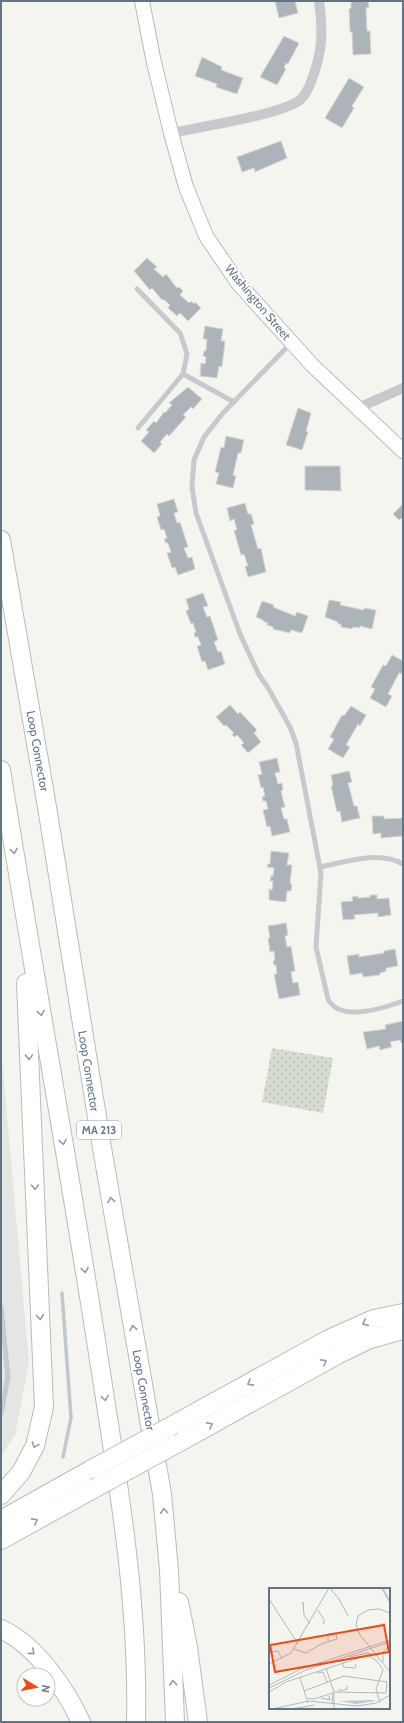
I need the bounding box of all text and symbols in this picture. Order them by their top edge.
street label: Washington Street [222,261,294,343]
street label: Loop Connector [24,709,53,793]
one-way arrow [9,848,18,854]
one-way arrow [36,1010,45,1017]
street label: Loop Connector [75,1029,103,1113]
one-way arrow [25,1054,34,1060]
road number: MA 213 [77,1121,121,1139]
one-way arrow [58,1138,67,1145]
one-way arrow [30,1184,39,1190]
one-way arrow [107,1197,115,1203]
one-way arrow [81,1267,89,1273]
one-way arrow [36,1314,45,1320]
one-way arrow [362,1318,370,1326]
one-way arrow [129,1325,138,1331]
street label: Loop Connector [130,1348,159,1432]
one-way arrow [320,1360,327,1367]
one-way arrow [247,1378,254,1385]
one-way arrow [100,1395,109,1401]
one-way arrow [206,1422,213,1429]
one-way arrow [31,1442,39,1449]
one-way arrow [159,1508,168,1514]
one-way arrow [31,1519,38,1526]
inset map [269,1588,390,1709]
one-way arrow [27,1648,35,1655]
north arrow [16,1667,56,1707]
one-way arrow [169,1680,178,1686]
text: N [38,1684,53,1694]

